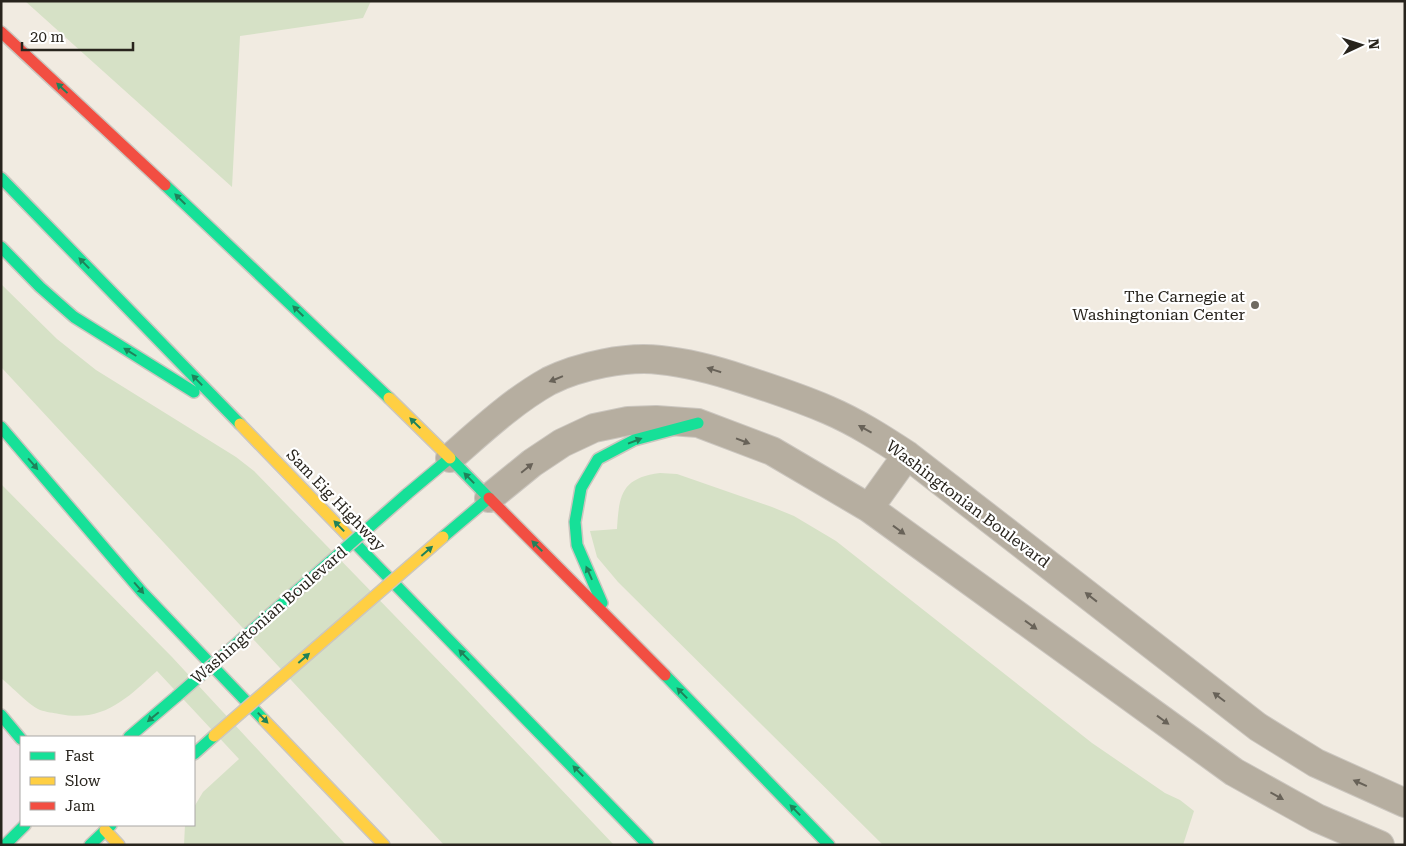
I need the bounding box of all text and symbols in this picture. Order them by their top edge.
scale bar [22,20,134,52]
north arrow [1336,20,1386,70]
text: 20 m [30,28,65,46]
text: N [1366,38,1382,50]
one-way arrow [56,82,68,94]
one-way arrow [174,193,186,205]
one-way arrow [78,258,90,270]
place label: The Carnegie at Washingtonian Center [1072,287,1245,324]
marker: The Carnegie at Washingtonian Center [1249,299,1261,311]
one-way arrow [292,305,304,317]
one-way arrow [124,347,137,357]
one-way arrow [707,366,722,374]
one-way arrow [191,375,203,387]
one-way arrow [549,376,563,384]
one-way arrow [409,417,421,429]
one-way arrow [858,425,873,433]
street label: Washingtonian Boulevard [883,436,1053,572]
one-way arrow [628,437,643,445]
one-way arrow [736,437,751,445]
street label: Sam Eig Highway [283,445,390,555]
one-way arrow [27,458,39,470]
one-way arrow [520,462,533,473]
one-way arrow [464,472,476,484]
one-way arrow [333,520,345,532]
one-way arrow [892,525,906,535]
one-way arrow [531,540,543,552]
street label: Washingtonian Boulevard [187,542,351,688]
one-way arrow [420,545,432,557]
one-way arrow [585,566,593,580]
one-way arrow [133,581,144,594]
one-way arrow [1085,592,1098,603]
one-way arrow [1024,620,1038,630]
one-way arrow [458,649,470,661]
one-way arrow [298,653,310,664]
one-way arrow [676,688,688,700]
one-way arrow [1212,692,1226,702]
one-way arrow [146,711,159,722]
one-way arrow [257,712,269,724]
one-way arrow [1156,715,1170,725]
legend [20,736,195,826]
text: Fast [65,747,95,765]
one-way arrow [572,765,584,777]
text: Slow [65,772,101,790]
one-way arrow [1353,779,1367,787]
one-way arrow [1270,791,1283,800]
text: Jam [65,797,95,815]
one-way arrow [789,804,801,816]

